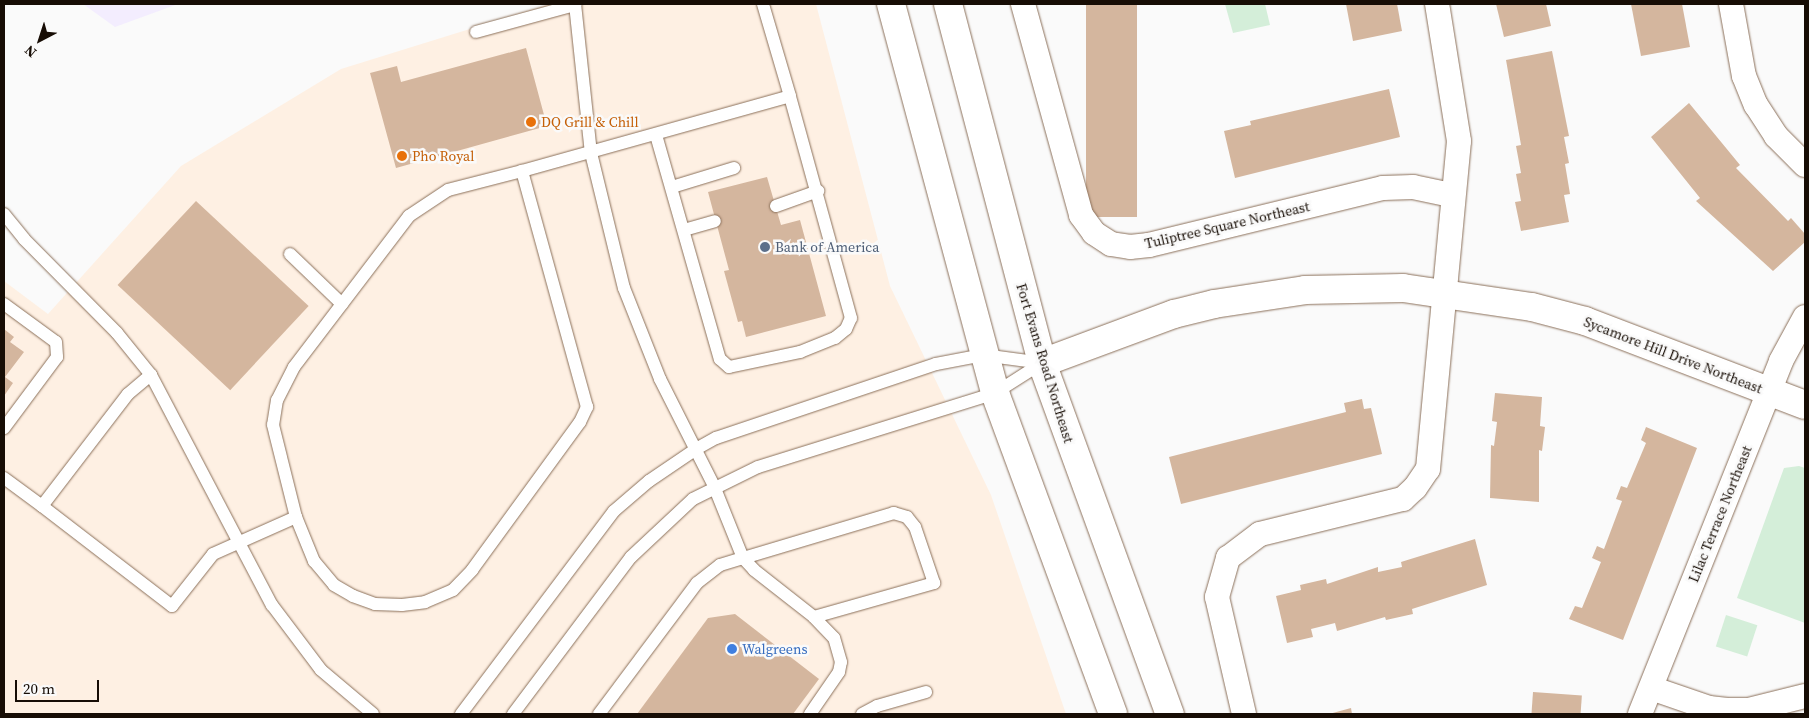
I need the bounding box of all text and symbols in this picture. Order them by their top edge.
north arrow [15,15,65,65]
text: N [20,41,41,62]
place label: DQ Grill & Chill [541,114,639,130]
marker: DQ Grill & Chill [525,116,537,128]
place label: Pho Royal [412,148,474,164]
marker: Pho Royal [396,150,408,162]
street label: Tuliptree Square Northeast [1143,198,1311,252]
place label: Bank of America [775,239,879,255]
marker: Bank of America [759,241,771,253]
street label: Fort Evans Road Northeast [1013,281,1077,445]
street label: Sycamore Hill Drive Northeast [1581,313,1765,397]
street label: Lilac Terrace Northeast [1685,443,1755,585]
place label: Walgreens [742,641,808,657]
marker: Walgreens [726,643,738,655]
scale bar [18,670,101,702]
text: 20 m [23,678,55,699]

